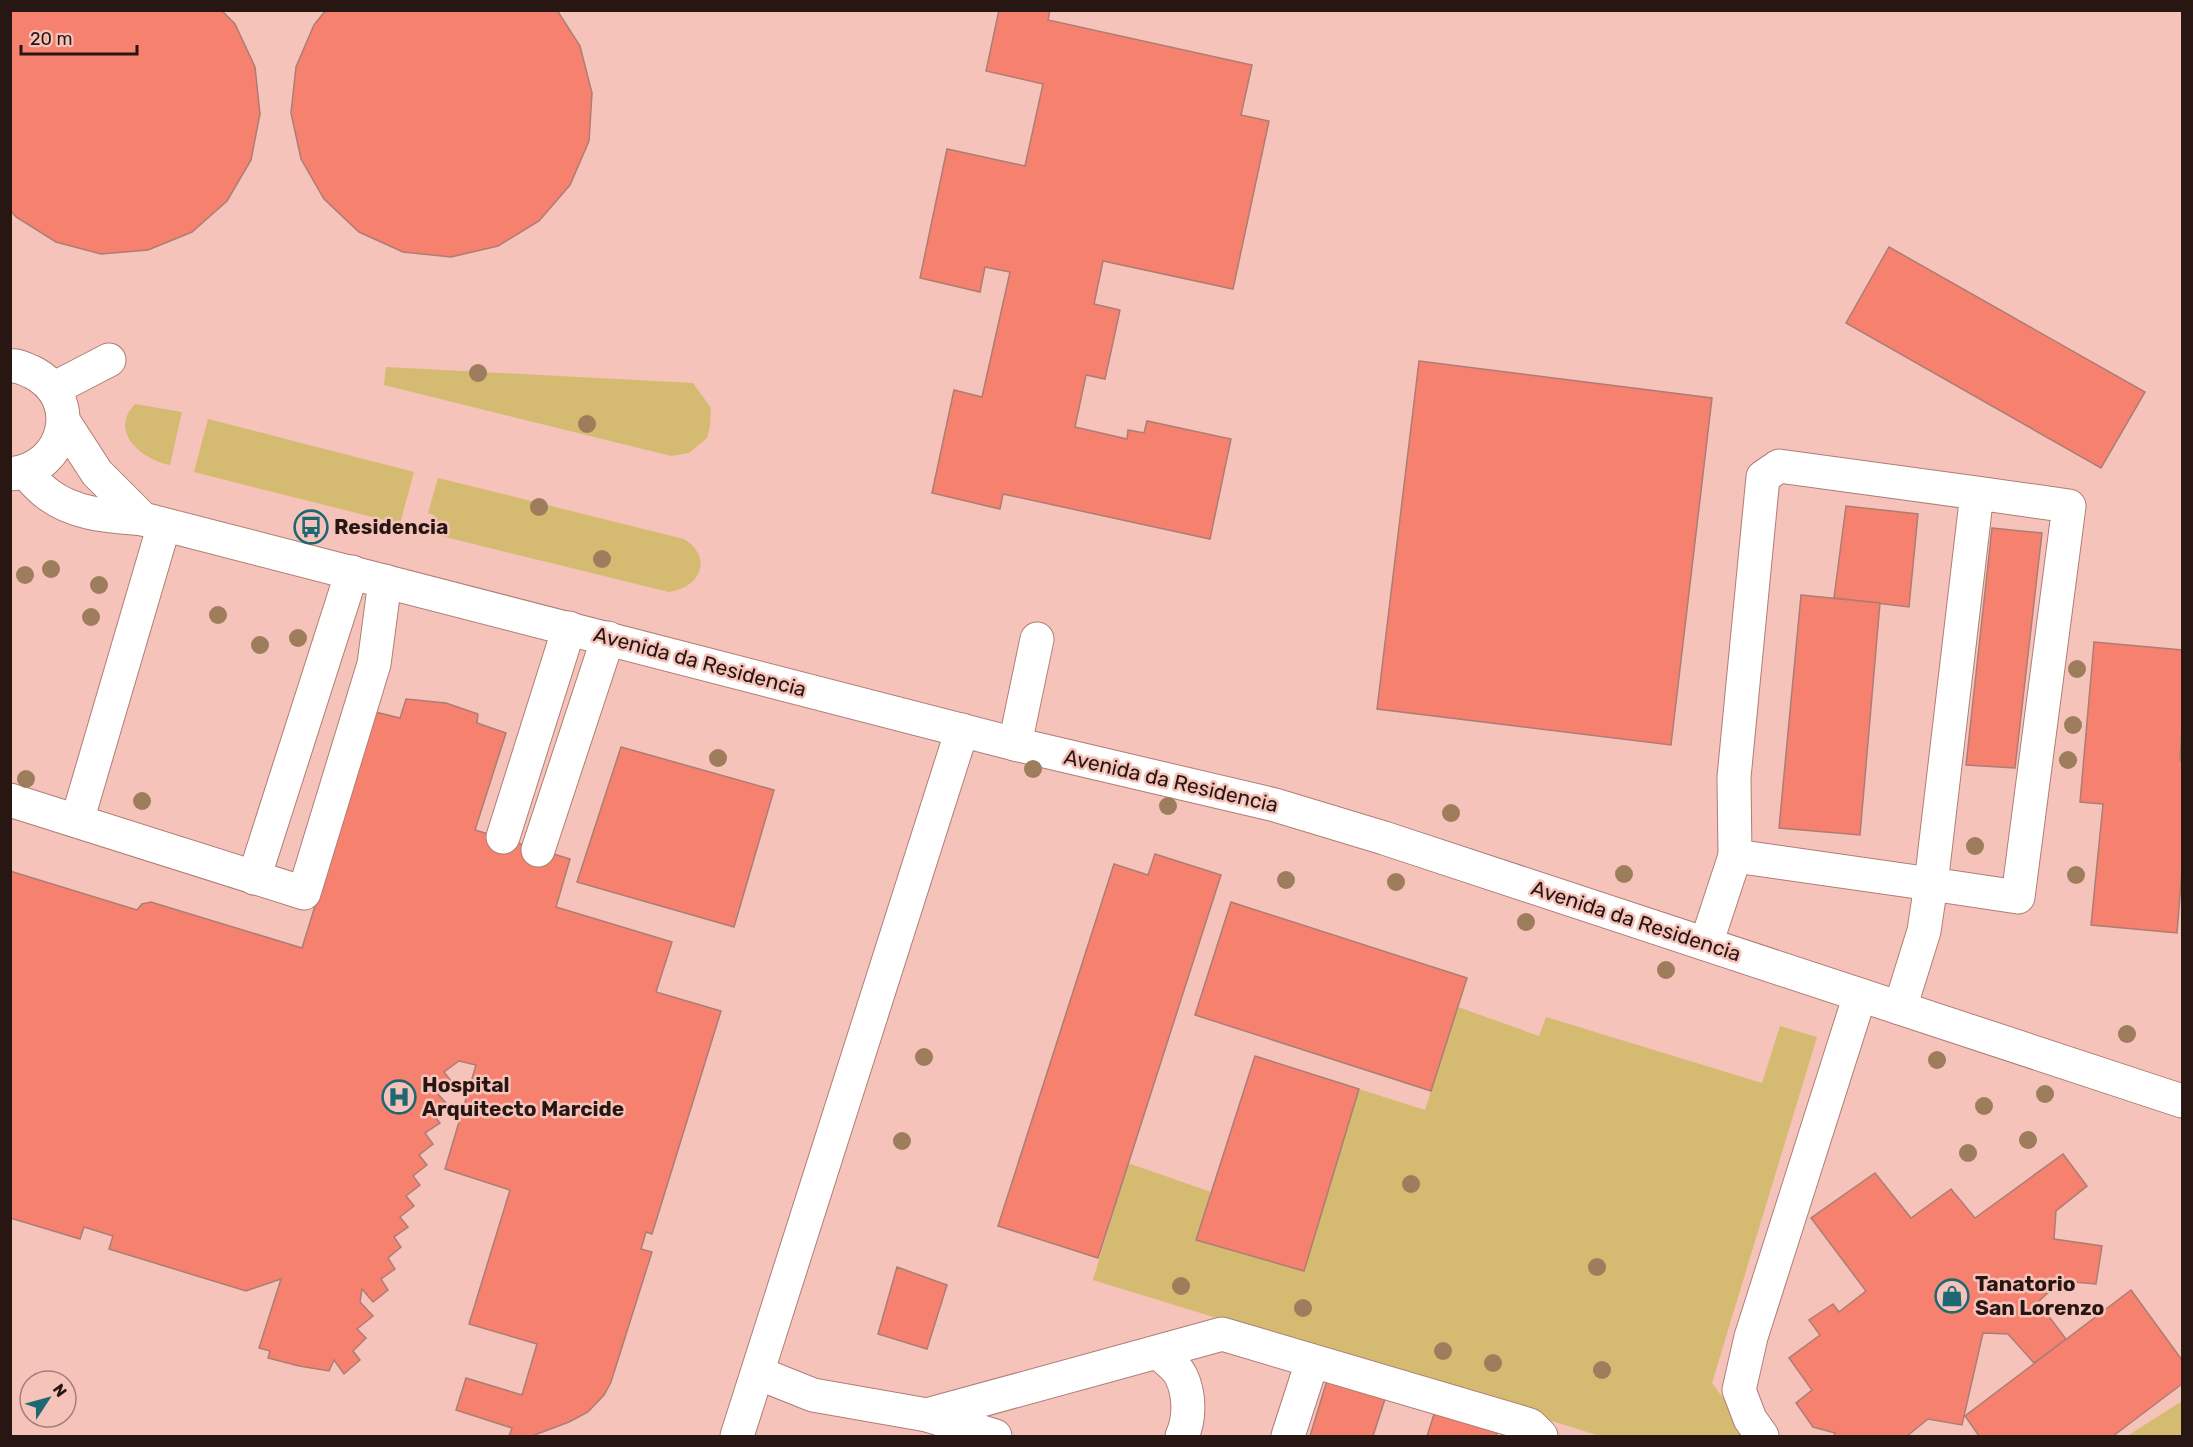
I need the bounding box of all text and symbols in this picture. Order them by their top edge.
scale bar [21,18,136,56]
text: 20 m [30,28,72,50]
bus stop icon: Residencia [293,509,329,545]
place label: Residencia [334,514,448,539]
street label: Avenida da Residencia [591,621,809,702]
street label: Avenida da Residencia [1062,744,1281,817]
street label: Avenida da Residencia [1528,875,1744,966]
place label: Hospital Arquitecto Marcide [422,1072,624,1121]
hospital icon: Hospital Arquitecto Marcide [381,1079,417,1115]
place label: Tanatorio San Lorenzo [1975,1271,2104,1320]
shop icon: Tanatorio San Lorenzo [1934,1278,1970,1314]
north arrow [18,1369,78,1429]
text: N [49,1380,71,1401]

